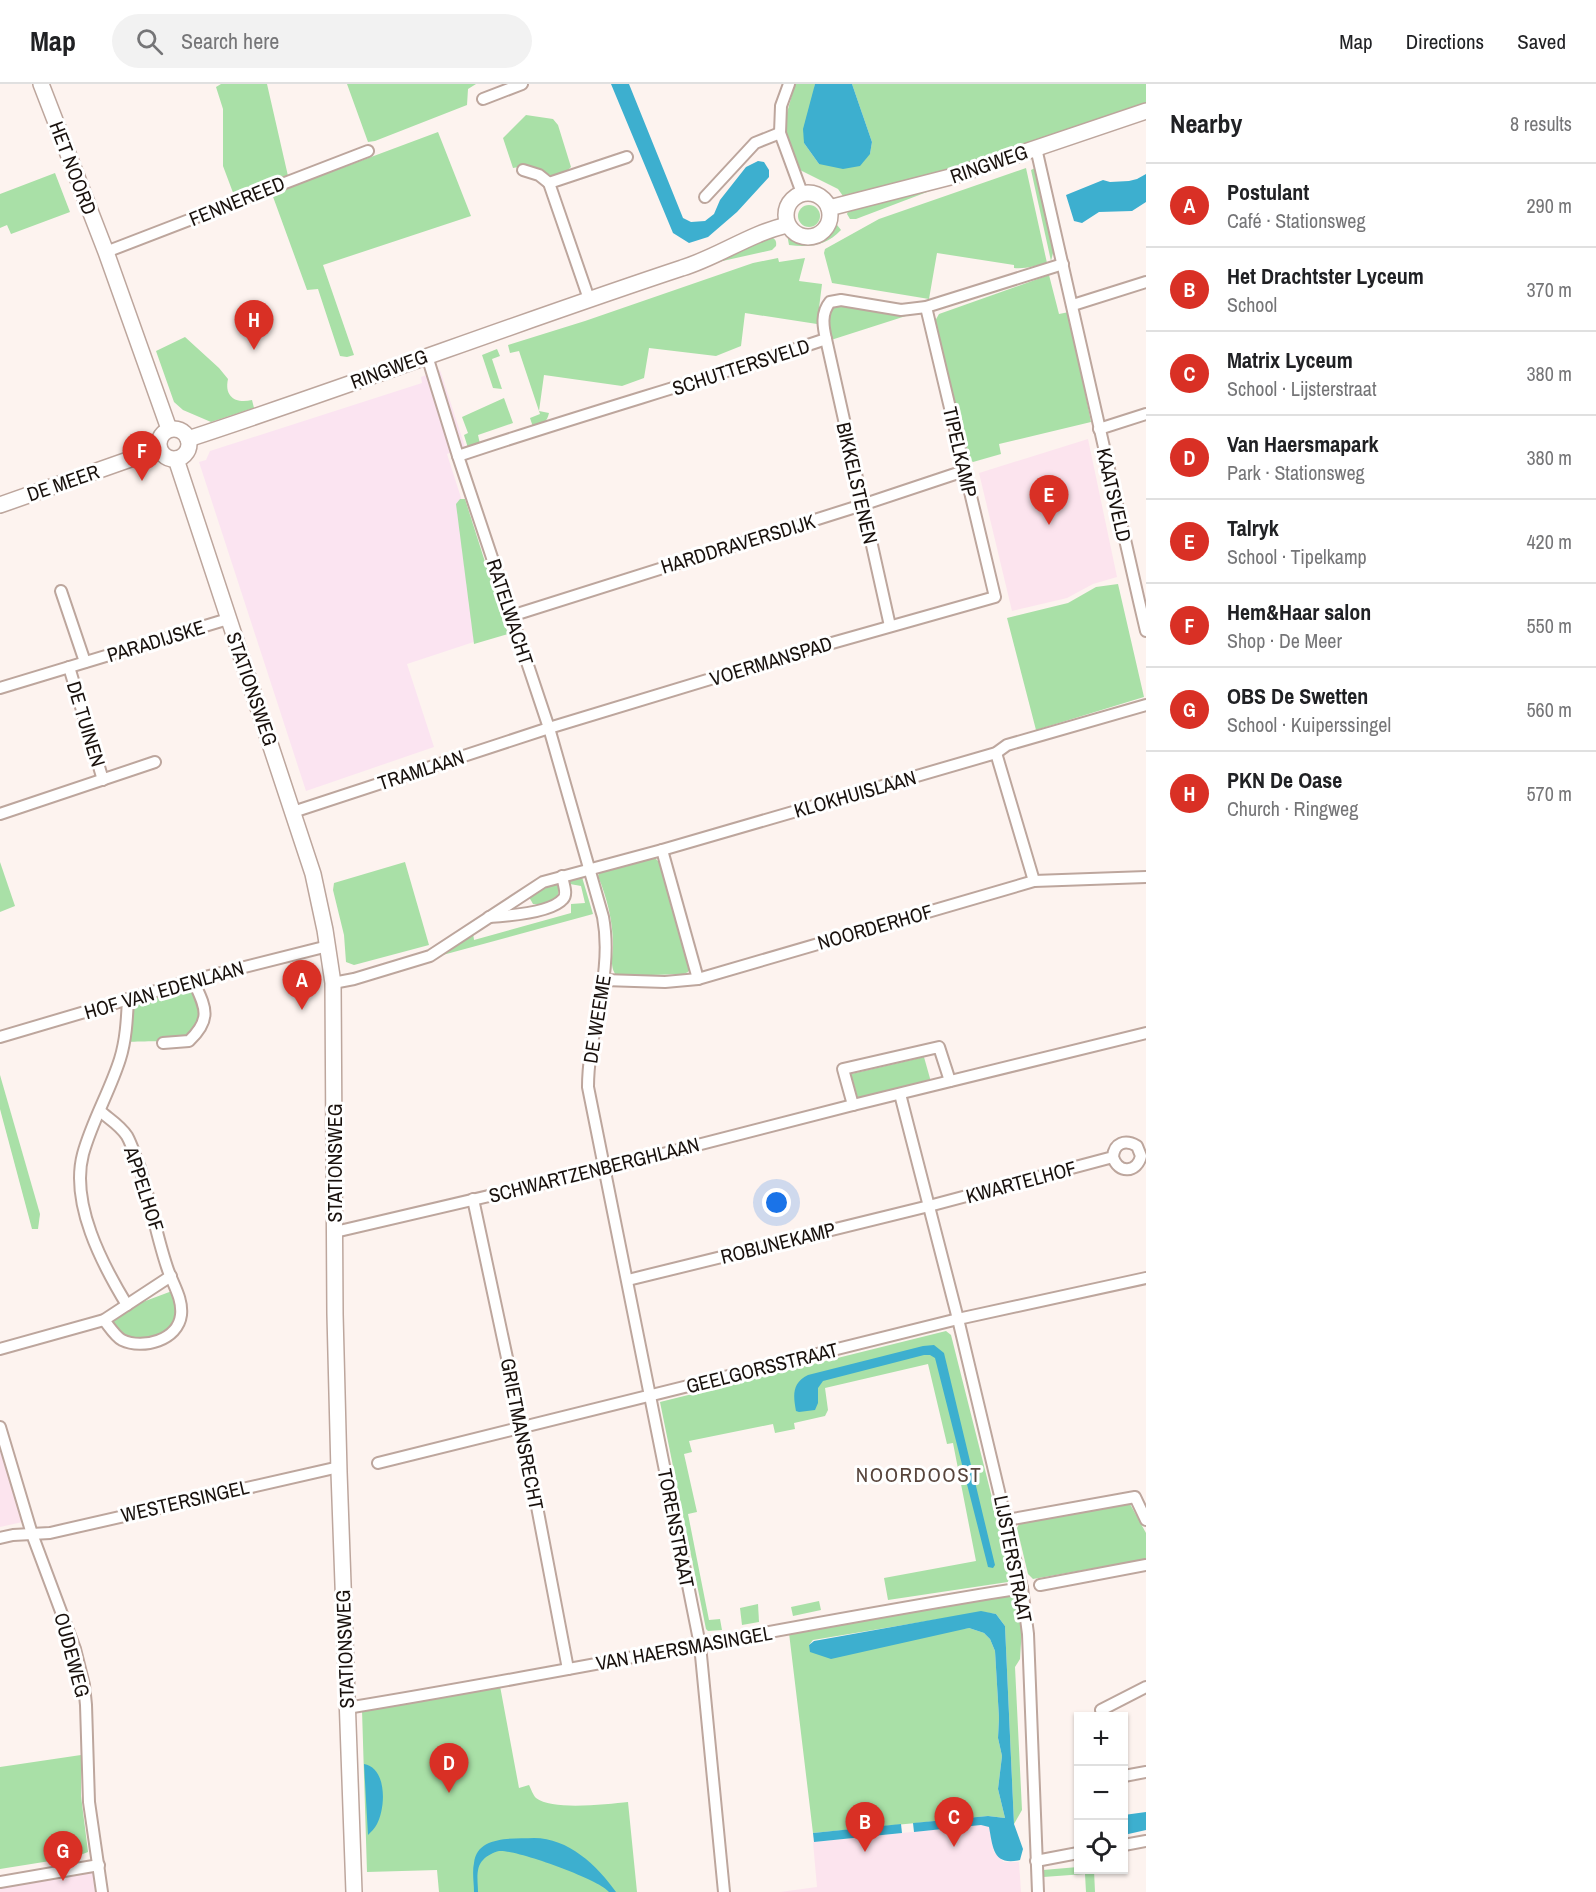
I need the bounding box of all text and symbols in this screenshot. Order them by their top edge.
search box [112,14,532,68]
text: Map [30,22,76,60]
icon: search [133,25,166,58]
text: Search here [181,26,279,56]
text: Map [1339,27,1373,56]
text: Directions [1406,27,1484,56]
text: Saved [1517,27,1566,56]
text: Nearby [1170,106,1242,141]
text: 8 results [1510,110,1572,137]
street label: HET NOORD [43,117,104,218]
street label: RINGWEG [947,138,1031,189]
street label: FENNEREED [185,169,289,232]
text: Postulant [1227,177,1309,207]
text: A [1184,192,1195,219]
text: 290 m [1526,192,1572,219]
text: Café · Stationsweg [1227,207,1366,234]
text: Het Drachtster Lyceum [1227,261,1424,291]
text: B [1184,276,1195,303]
text: 370 m [1526,276,1572,303]
text: School [1227,291,1277,318]
pin: H [234,300,274,350]
street label: SCHUTTERSVELD [669,332,813,401]
street label: RINGWEG [347,342,431,395]
text: Matrix Lyceum [1227,345,1353,375]
text: C [1184,360,1195,387]
text: 380 m [1526,360,1572,387]
text: School · Lijsterstraat [1227,375,1377,402]
street label: TIPELKAMP [937,404,984,500]
street label: BIKKELSTENEN [830,419,885,546]
text: Van Haersmapark [1227,429,1378,459]
pin: F [122,432,162,481]
text: D [1184,444,1195,471]
text: 380 m [1526,444,1572,471]
street label: KAATSVELD [1091,445,1138,544]
street label: DE MEER [23,458,103,507]
text: Park · Stationsweg [1227,459,1365,486]
pin: E [1030,476,1068,525]
street label: HARDDRAVERSDIJK [657,507,818,580]
text: Talryk [1227,513,1279,543]
text: E [1184,528,1195,555]
text: 420 m [1526,528,1572,555]
text: School · Tipelkamp [1227,543,1367,570]
street label: RATELWACHT [481,555,540,668]
text: Hem&Haar salon [1227,597,1371,627]
text: F [1184,612,1195,639]
text: 550 m [1526,612,1572,639]
street label: PARADIJSKE [104,613,208,668]
text: Shop · De Meer [1227,627,1342,654]
street label: STATIONSWEG [220,628,285,749]
street label: VOERMANSPAD [706,629,835,692]
street label: DE TUINEN [61,678,112,770]
text: OBS De Swetten [1227,681,1368,711]
text: G [1183,696,1196,723]
text: 560 m [1526,696,1572,723]
text: School · Kuiperssingel [1227,711,1391,738]
street label: TRAMLAAN [374,743,467,796]
street label: KLOKHUISLAAN [791,763,919,824]
text: PKN De Oase [1227,765,1342,795]
text: H [1184,780,1195,807]
text: 570 m [1526,780,1572,807]
text: Church · Ringweg [1227,795,1358,822]
street label: NOORDERHOF [814,897,936,956]
street label: HOF VAN EDENLAAN [81,954,247,1025]
pin: A [282,960,322,1010]
street label: DE WEEME [576,973,617,1065]
street label: STATIONSWEG [321,1104,348,1222]
street label: SCHWARTZENBERGHLAAN [486,1130,702,1209]
street label: APPELHOF [118,1142,171,1235]
street label: KWARTELHOF [963,1154,1079,1209]
your location [762,1188,791,1217]
street label: ROBIJNEKAMP [718,1215,838,1270]
street label: GEELGORSSTRAAT [683,1336,841,1399]
street label: GRIETMANSRECHT [495,1356,550,1512]
district label: NOORDOOST [856,1460,982,1489]
street label: TORENSTRAAT [652,1466,701,1590]
street label: WESTERSINGEL [118,1473,251,1528]
street label: LIJSTERSTRAAT [988,1493,1039,1625]
street label: STATIONSWEG [329,1589,360,1709]
street label: OUDEWEG [48,1610,97,1700]
street label: VAN HAERSMASINGEL [594,1619,774,1676]
map controls [1074,1712,1128,1874]
button: + [1074,1712,1128,1766]
pin: D [430,1744,468,1793]
button: − [1074,1766,1128,1820]
pin: C [934,1798,974,1847]
pin: B [846,1802,884,1852]
button: locate [1074,1820,1128,1874]
pin: G [44,1832,82,1881]

